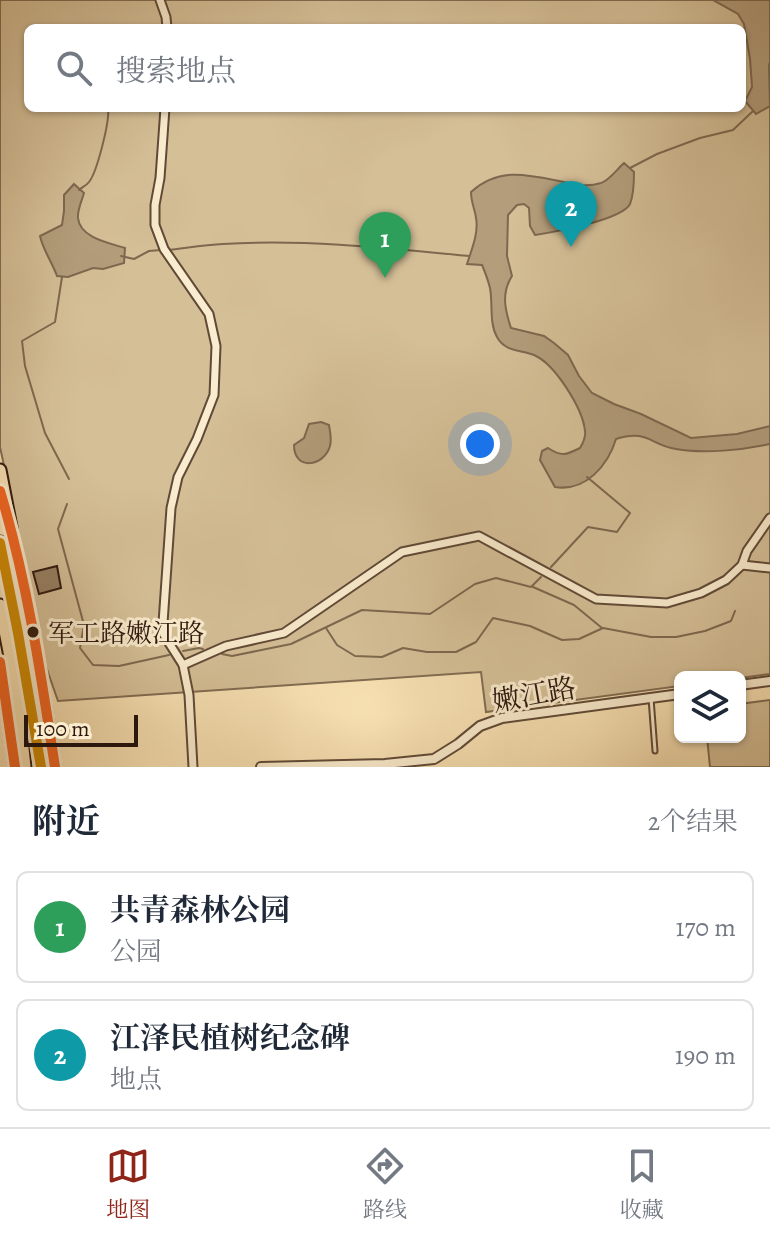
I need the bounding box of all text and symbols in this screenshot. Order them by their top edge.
search box [24,24,746,112]
icon: search [52,46,96,90]
text: 搜索地点 [116,51,236,91]
pin: 2 [545,181,597,247]
pin: 1 [359,212,411,278]
your location [460,424,500,464]
place label: 军工路嫩江路 [48,616,204,651]
marker: 军工路嫩江路 [25,624,41,640]
street label: 嫩江路 [490,669,579,721]
map controls [674,671,746,743]
button: layers [674,671,746,743]
scale bar [24,711,138,747]
text: 100 m [36,714,90,744]
text: 附近 [32,798,100,845]
text: 2个结果 [648,804,738,839]
text: 共青森林公园 [110,890,290,930]
text: 1 [55,910,65,945]
text: 170 m [676,910,736,945]
text: 公园 [110,934,162,969]
text: 江泽民植树纪念碑 [110,1018,350,1058]
text: 2 [54,1038,66,1073]
text: 190 m [675,1038,736,1073]
text: 地点 [110,1062,162,1097]
tab: 地图 [106,1144,150,1225]
tab: 路线 [363,1144,407,1225]
tab: 收藏 [620,1144,664,1225]

